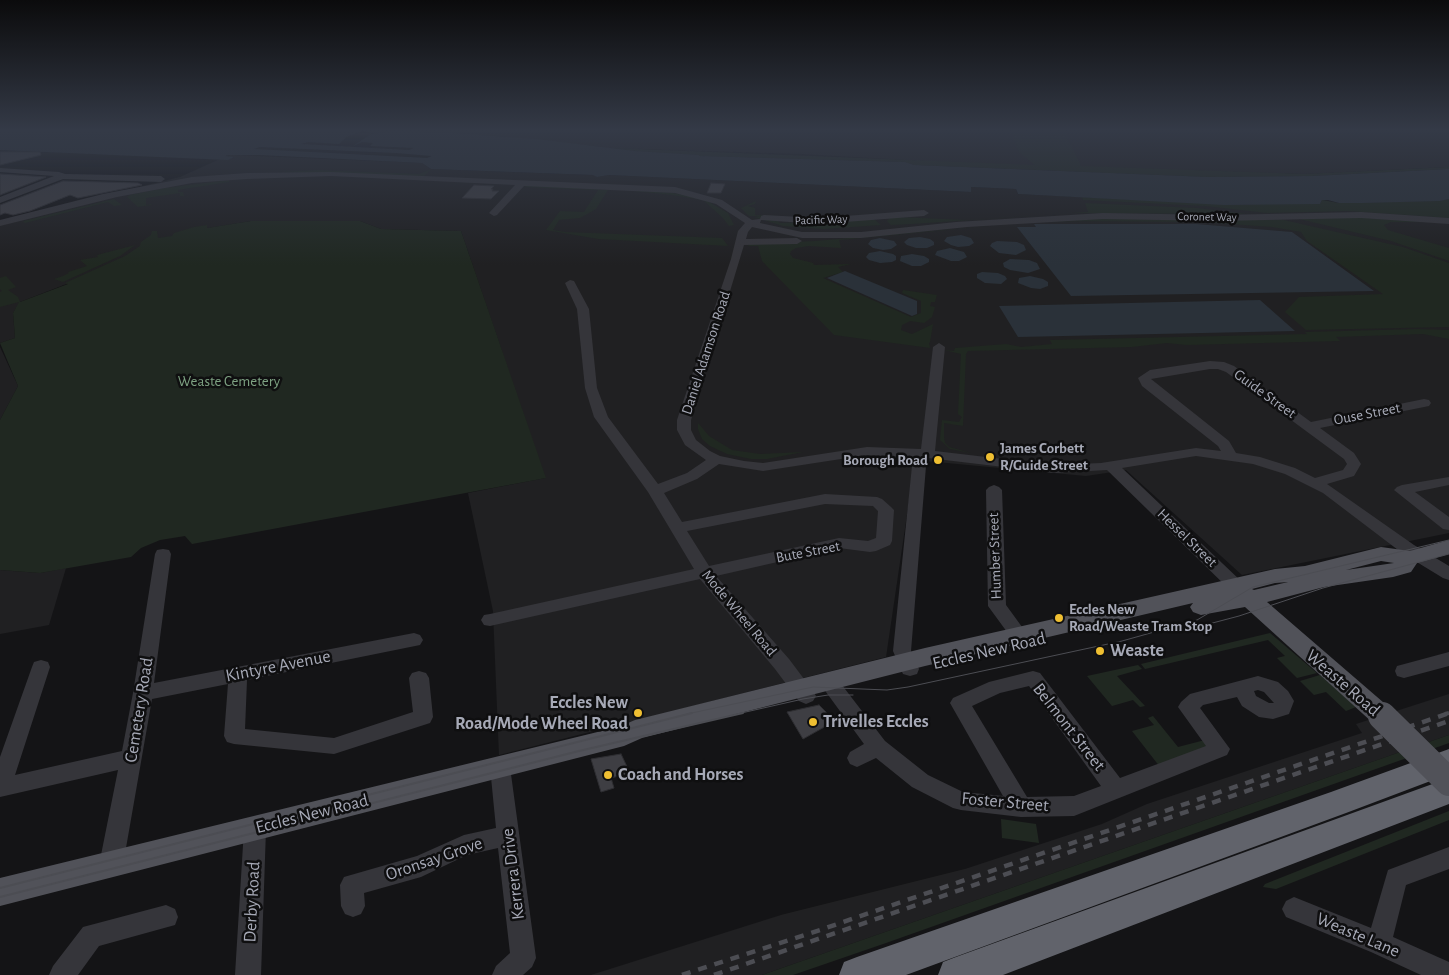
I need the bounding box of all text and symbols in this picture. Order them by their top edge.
street label: Coronet Way [1177,209,1237,225]
street label: Pacific Way [794,212,848,228]
street label: Daniel Adamson Road [678,289,734,417]
street label: Guide Street [1230,365,1300,423]
park label: Weaste Cemetery [178,372,280,390]
street label: Ouse Street [1332,399,1402,429]
place label: James Corbett R/Guide Street [1000,439,1088,474]
place label: Borough Road [843,451,928,469]
marker: James Corbett R/Guide Street [984,451,996,463]
marker: Borough Road [932,454,944,466]
street label: Hessel Street [1153,505,1221,571]
street label: Humber Street [984,512,1006,600]
street label: Bute Street [774,537,842,567]
street label: Mode Wheel Road [698,566,780,660]
place label: Eccles New Road/Weaste Tram Stop [1069,600,1212,635]
marker: Eccles New Road/Weaste Tram Stop [1053,612,1065,624]
street label: Eccles New Road [930,627,1048,675]
place label: Weaste [1110,640,1164,662]
street label: Kintyre Avenue [224,645,332,687]
marker: Weaste [1094,645,1106,657]
street label: Weaste Road [1302,645,1384,721]
street label: Cemetery Road [120,656,158,764]
street label: Belmont Street [1028,679,1110,775]
place label: Eccles New Road/Mode Wheel Road [455,692,628,734]
marker: Eccles New Road/Mode Wheel Road [632,707,644,719]
place label: Trivelles Eccles [823,711,929,733]
marker: Trivelles Eccles [807,716,819,728]
place label: Coach and Horses [618,764,744,786]
marker: Coach and Horses [602,769,614,781]
street label: Foster Street [960,787,1050,817]
street label: Eccles New Road [253,790,371,838]
street label: Kerrera Drive [497,827,529,921]
street label: Oronsay Grove [383,832,485,886]
street label: Derby Road [239,861,265,943]
street label: Weaste Lane [1313,908,1403,962]

